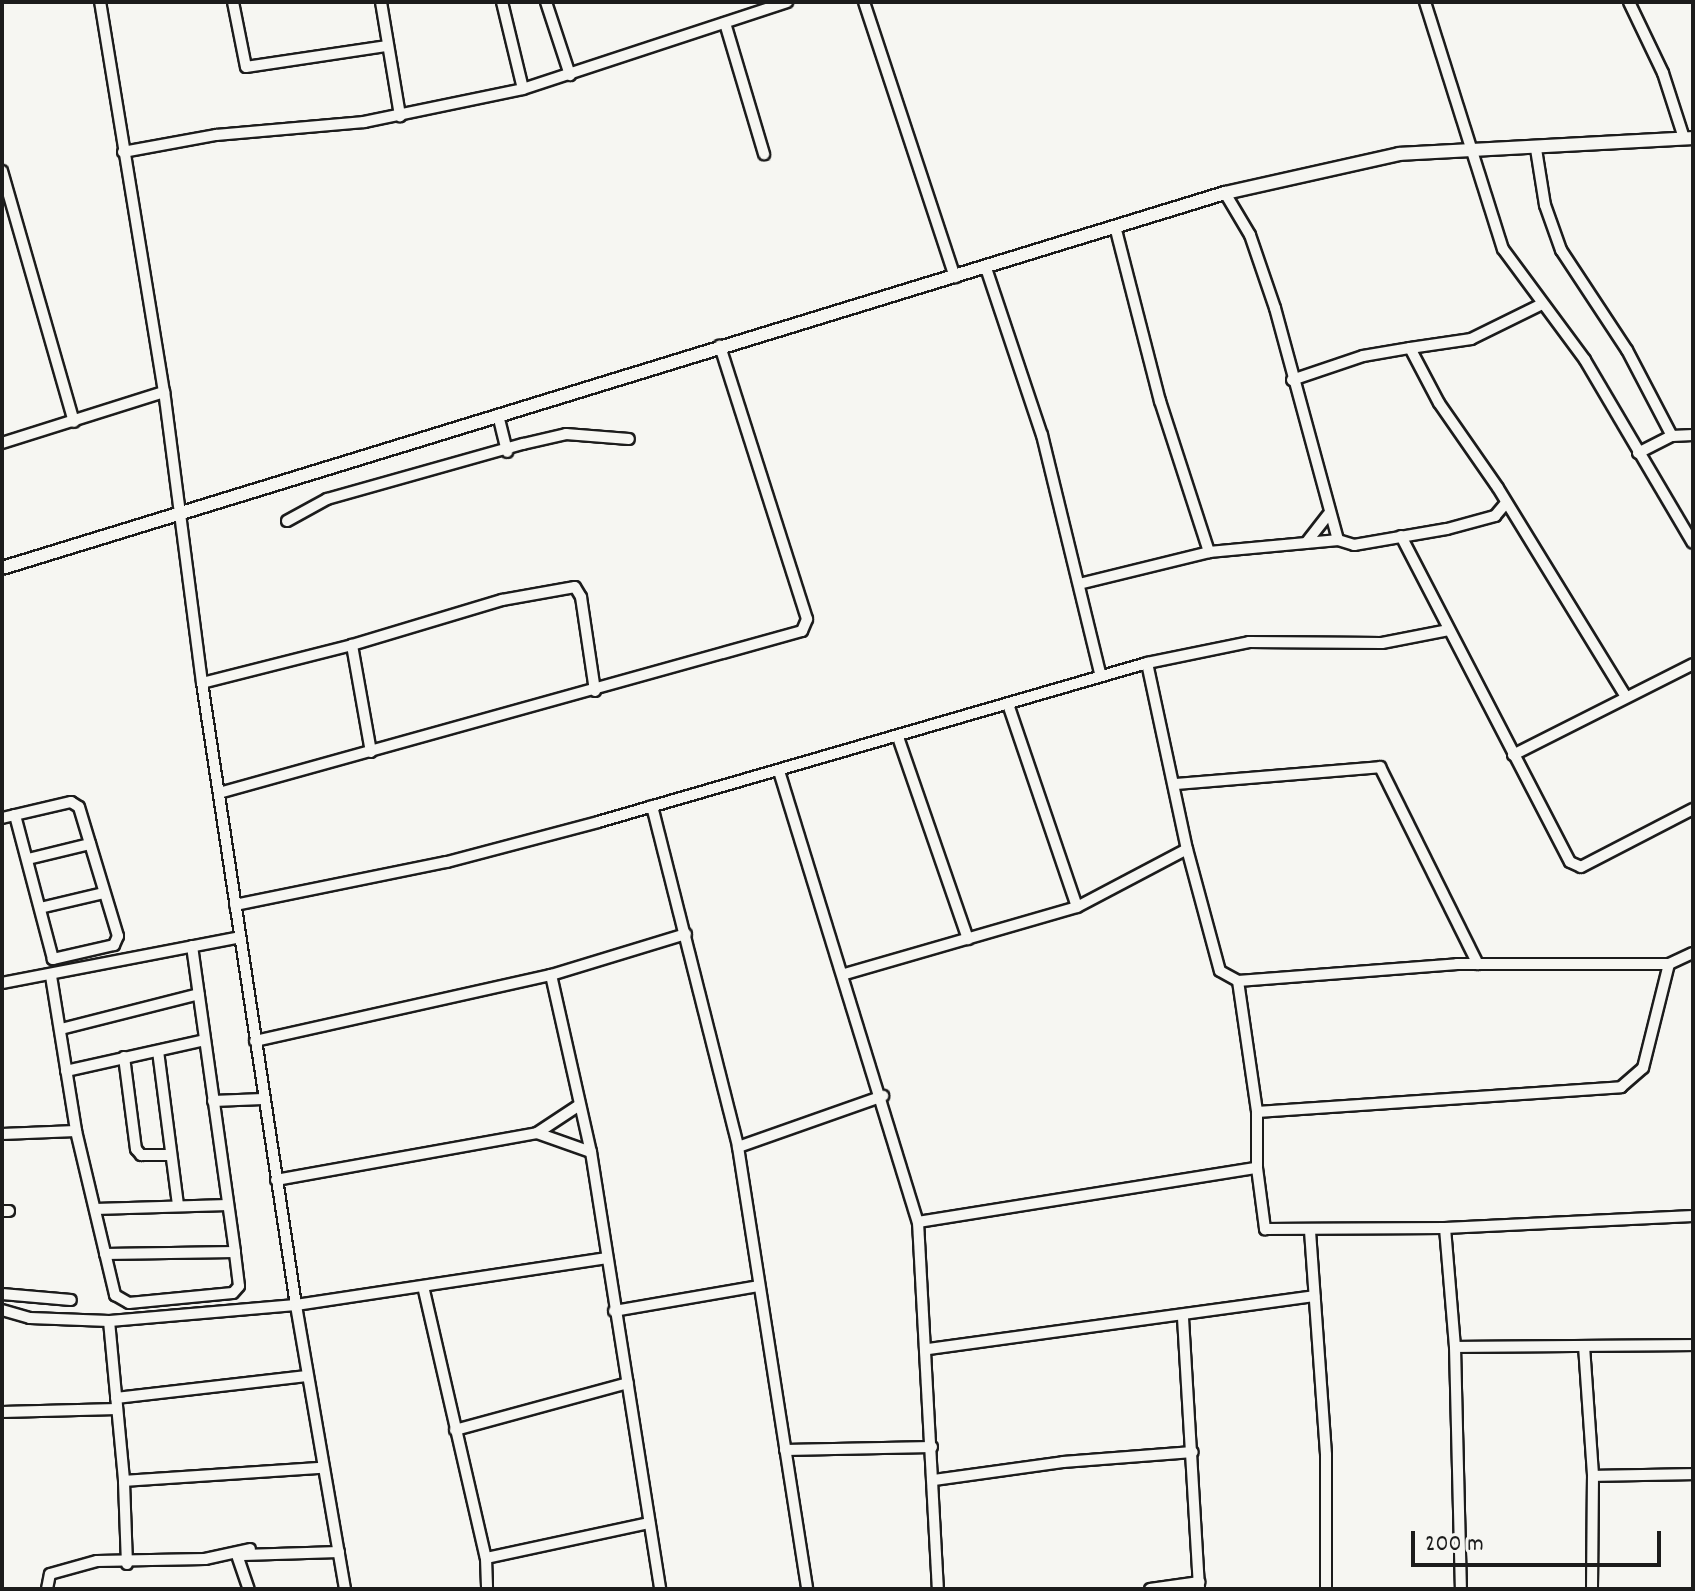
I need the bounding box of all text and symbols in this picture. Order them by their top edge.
scale bar [1415,1515,1665,1565]
text: 200 m [1425,1528,1484,1562]

